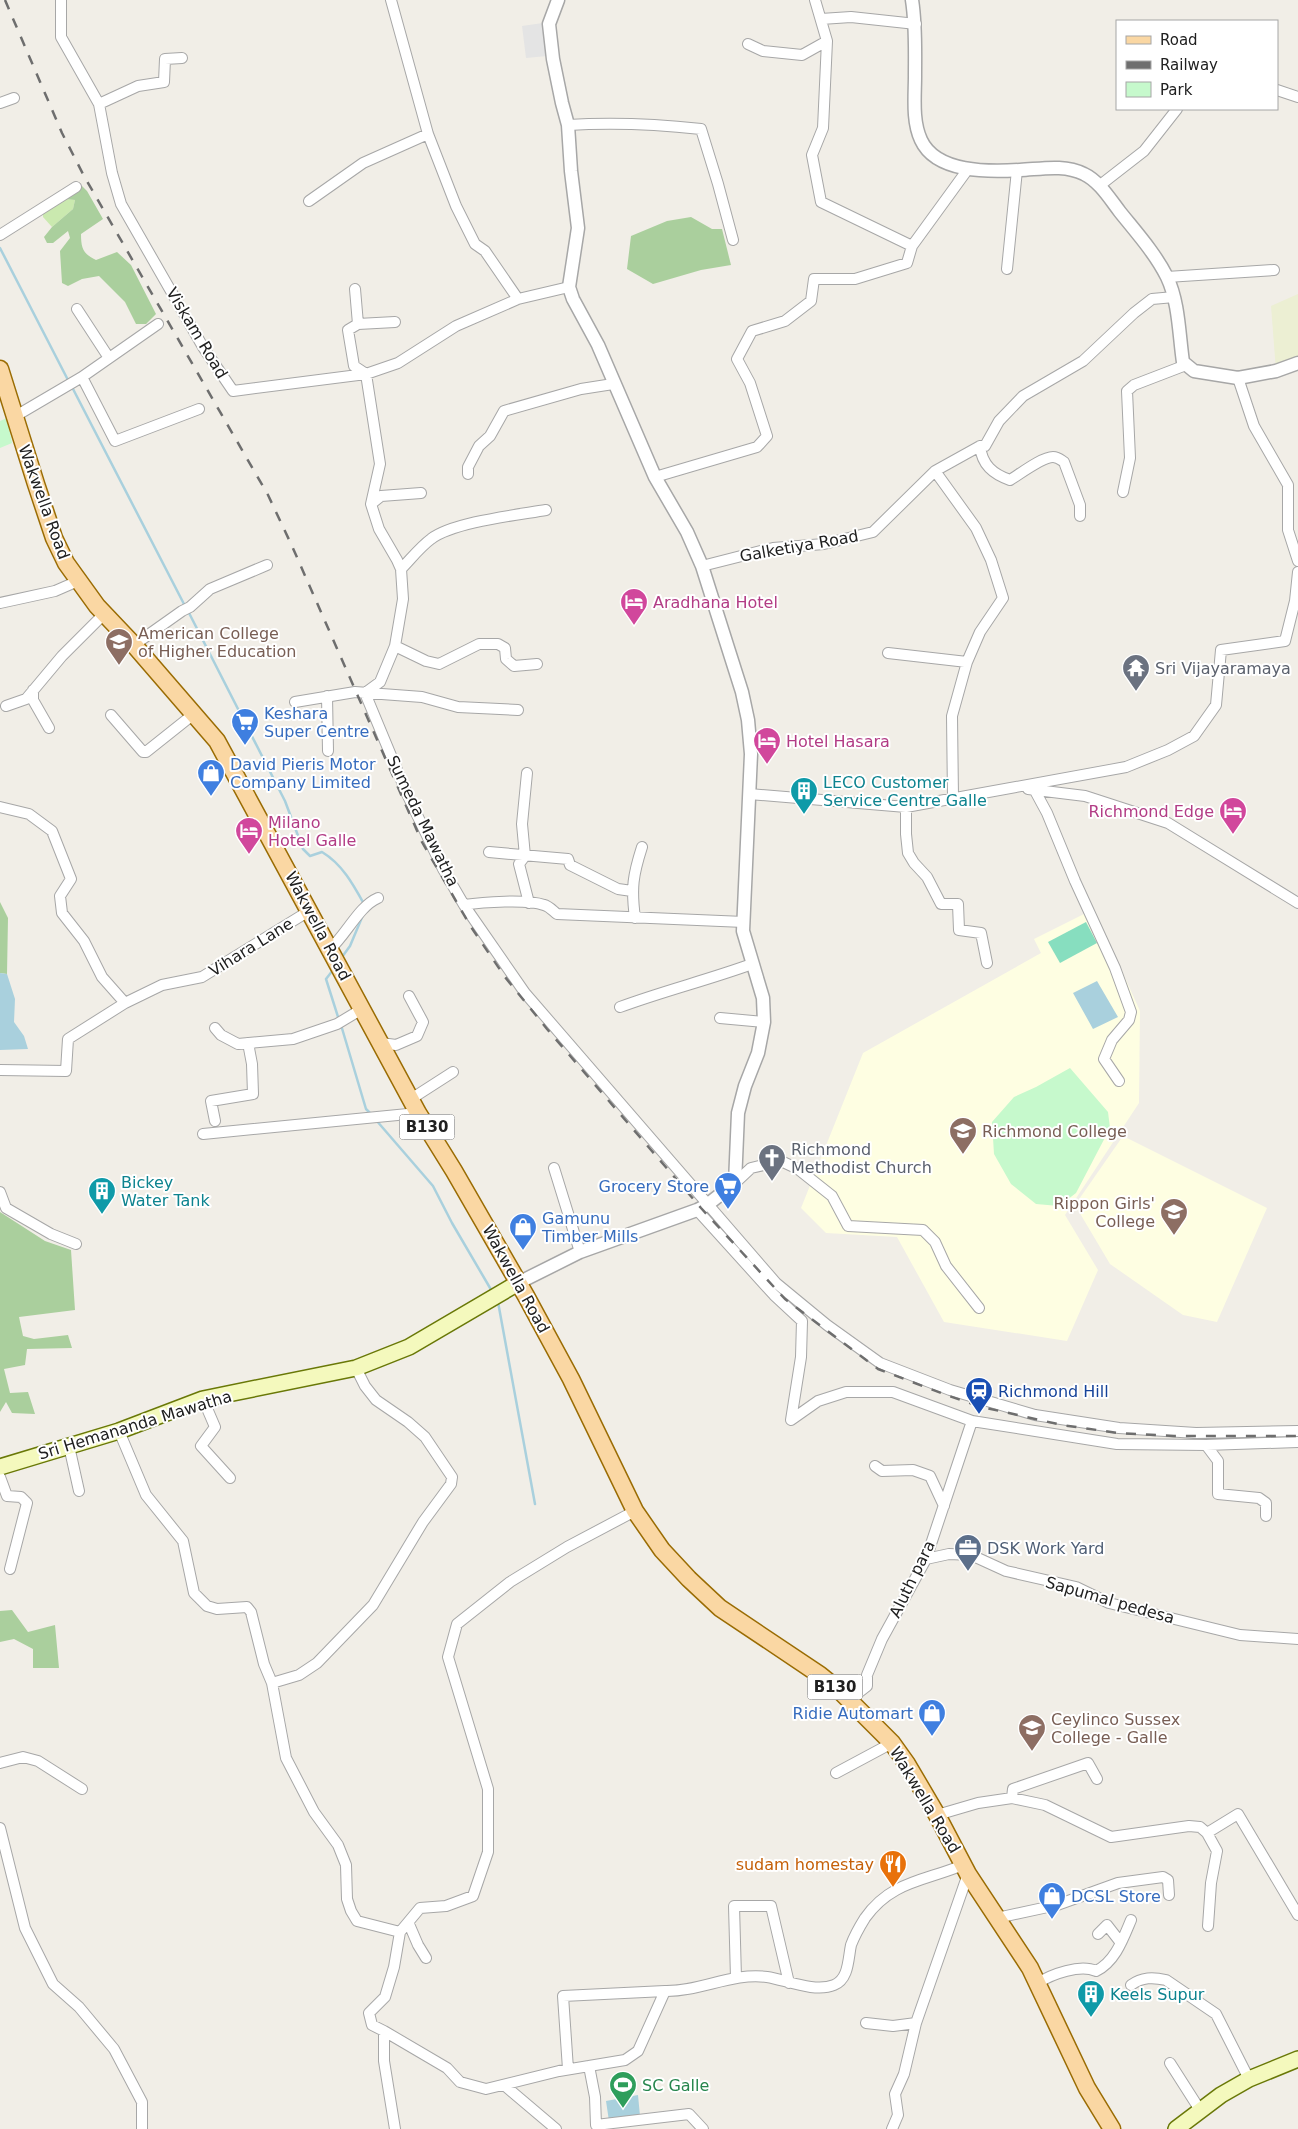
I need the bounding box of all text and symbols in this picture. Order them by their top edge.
legend [1116,20,1278,110]
text: Road [1160,31,1198,49]
text: Railway [1160,56,1218,74]
text: Park [1160,81,1193,99]
street label: Viskam Road [162,284,232,382]
street label: Wakwella Road [14,442,74,562]
street label: Galketiya Road [738,526,860,566]
hotel icon: Aradhana Hotel [619,587,649,626]
place label: Aradhana Hotel [653,593,778,612]
place label: American College of Higher Education [138,624,296,661]
school or university icon: American College of Higher Education [104,627,134,666]
temple icon: Sri Vijayaramaya [1121,653,1151,692]
place label: Sri Vijayaramaya [1155,659,1291,678]
place label: Keshara Super Centre [264,704,369,741]
supermarket icon: Keshara Super Centre [230,707,260,746]
hotel icon: Hotel Hasara [752,726,782,765]
place label: Hotel Hasara [786,732,890,751]
street label: Sumeda Mawatha [383,752,463,890]
place label: David Pieris Motor Company Limited [230,755,376,792]
shop icon: David Pieris Motor Company Limited [196,758,226,797]
place label: LECO Customer Service Centre Galle [823,773,987,810]
building icon: LECO Customer Service Centre Galle [789,776,819,815]
hotel icon: Richmond Edge [1218,796,1248,835]
place label: Richmond Edge [1088,802,1214,821]
place label: Milano Hotel Galle [268,813,356,850]
hotel icon: Milano Hotel Galle [234,816,264,855]
street label: Wakwella Road [281,868,355,984]
street label: Vihara Lane [206,914,296,980]
road number: B130 [400,1114,454,1140]
school or university icon: Richmond College [948,1116,978,1155]
place label: Richmond College [982,1122,1127,1141]
place label: Richmond Methodist Church [791,1140,932,1177]
church icon: Richmond Methodist Church [757,1143,787,1182]
supermarket icon: Grocery Store [713,1171,743,1210]
place label: Bickey Water Tank [121,1173,210,1210]
building icon: Bickey Water Tank [87,1176,117,1215]
place label: Grocery Store [599,1177,709,1196]
place label: Rippon Girls' College [1054,1194,1155,1231]
school or university icon: Rippon Girls' College [1159,1197,1189,1236]
place label: Gamunu Timber Mills [541,1209,638,1246]
shop icon: Gamunu Timber Mills [508,1212,538,1251]
street label: Wakwella Road [478,1222,554,1336]
station icon: Richmond Hill [964,1376,994,1415]
place label: Richmond Hill [998,1382,1109,1401]
street label: Sri Hemananda Mawatha [36,1386,234,1464]
office icon: DSK Work Yard [953,1533,983,1572]
street label: Aluth para [885,1537,939,1621]
place label: DSK Work Yard [987,1539,1104,1558]
street label: Sapumal pedesa [1043,1572,1177,1628]
road number: B130 [808,1674,862,1700]
shop icon: Ridie Automart [917,1698,947,1737]
place label: Ridie Automart [793,1704,913,1723]
place label: Ceylinco Sussex College - Galle [1051,1710,1180,1747]
school or university icon: Ceylinco Sussex College - Galle [1017,1713,1047,1752]
street label: Wakwella Road [886,1743,964,1857]
restaurant icon: sudam homestay [878,1849,908,1888]
place label: sudam homestay [736,1855,874,1874]
shop icon: DCSL Store [1037,1881,1067,1920]
place label: DCSL Store [1071,1887,1161,1906]
building icon: Keels Supur [1076,1979,1106,2018]
place label: Keels Supur [1110,1985,1205,2004]
sports icon: SC Galle [608,2070,638,2109]
place label: SC Galle [642,2076,709,2095]

